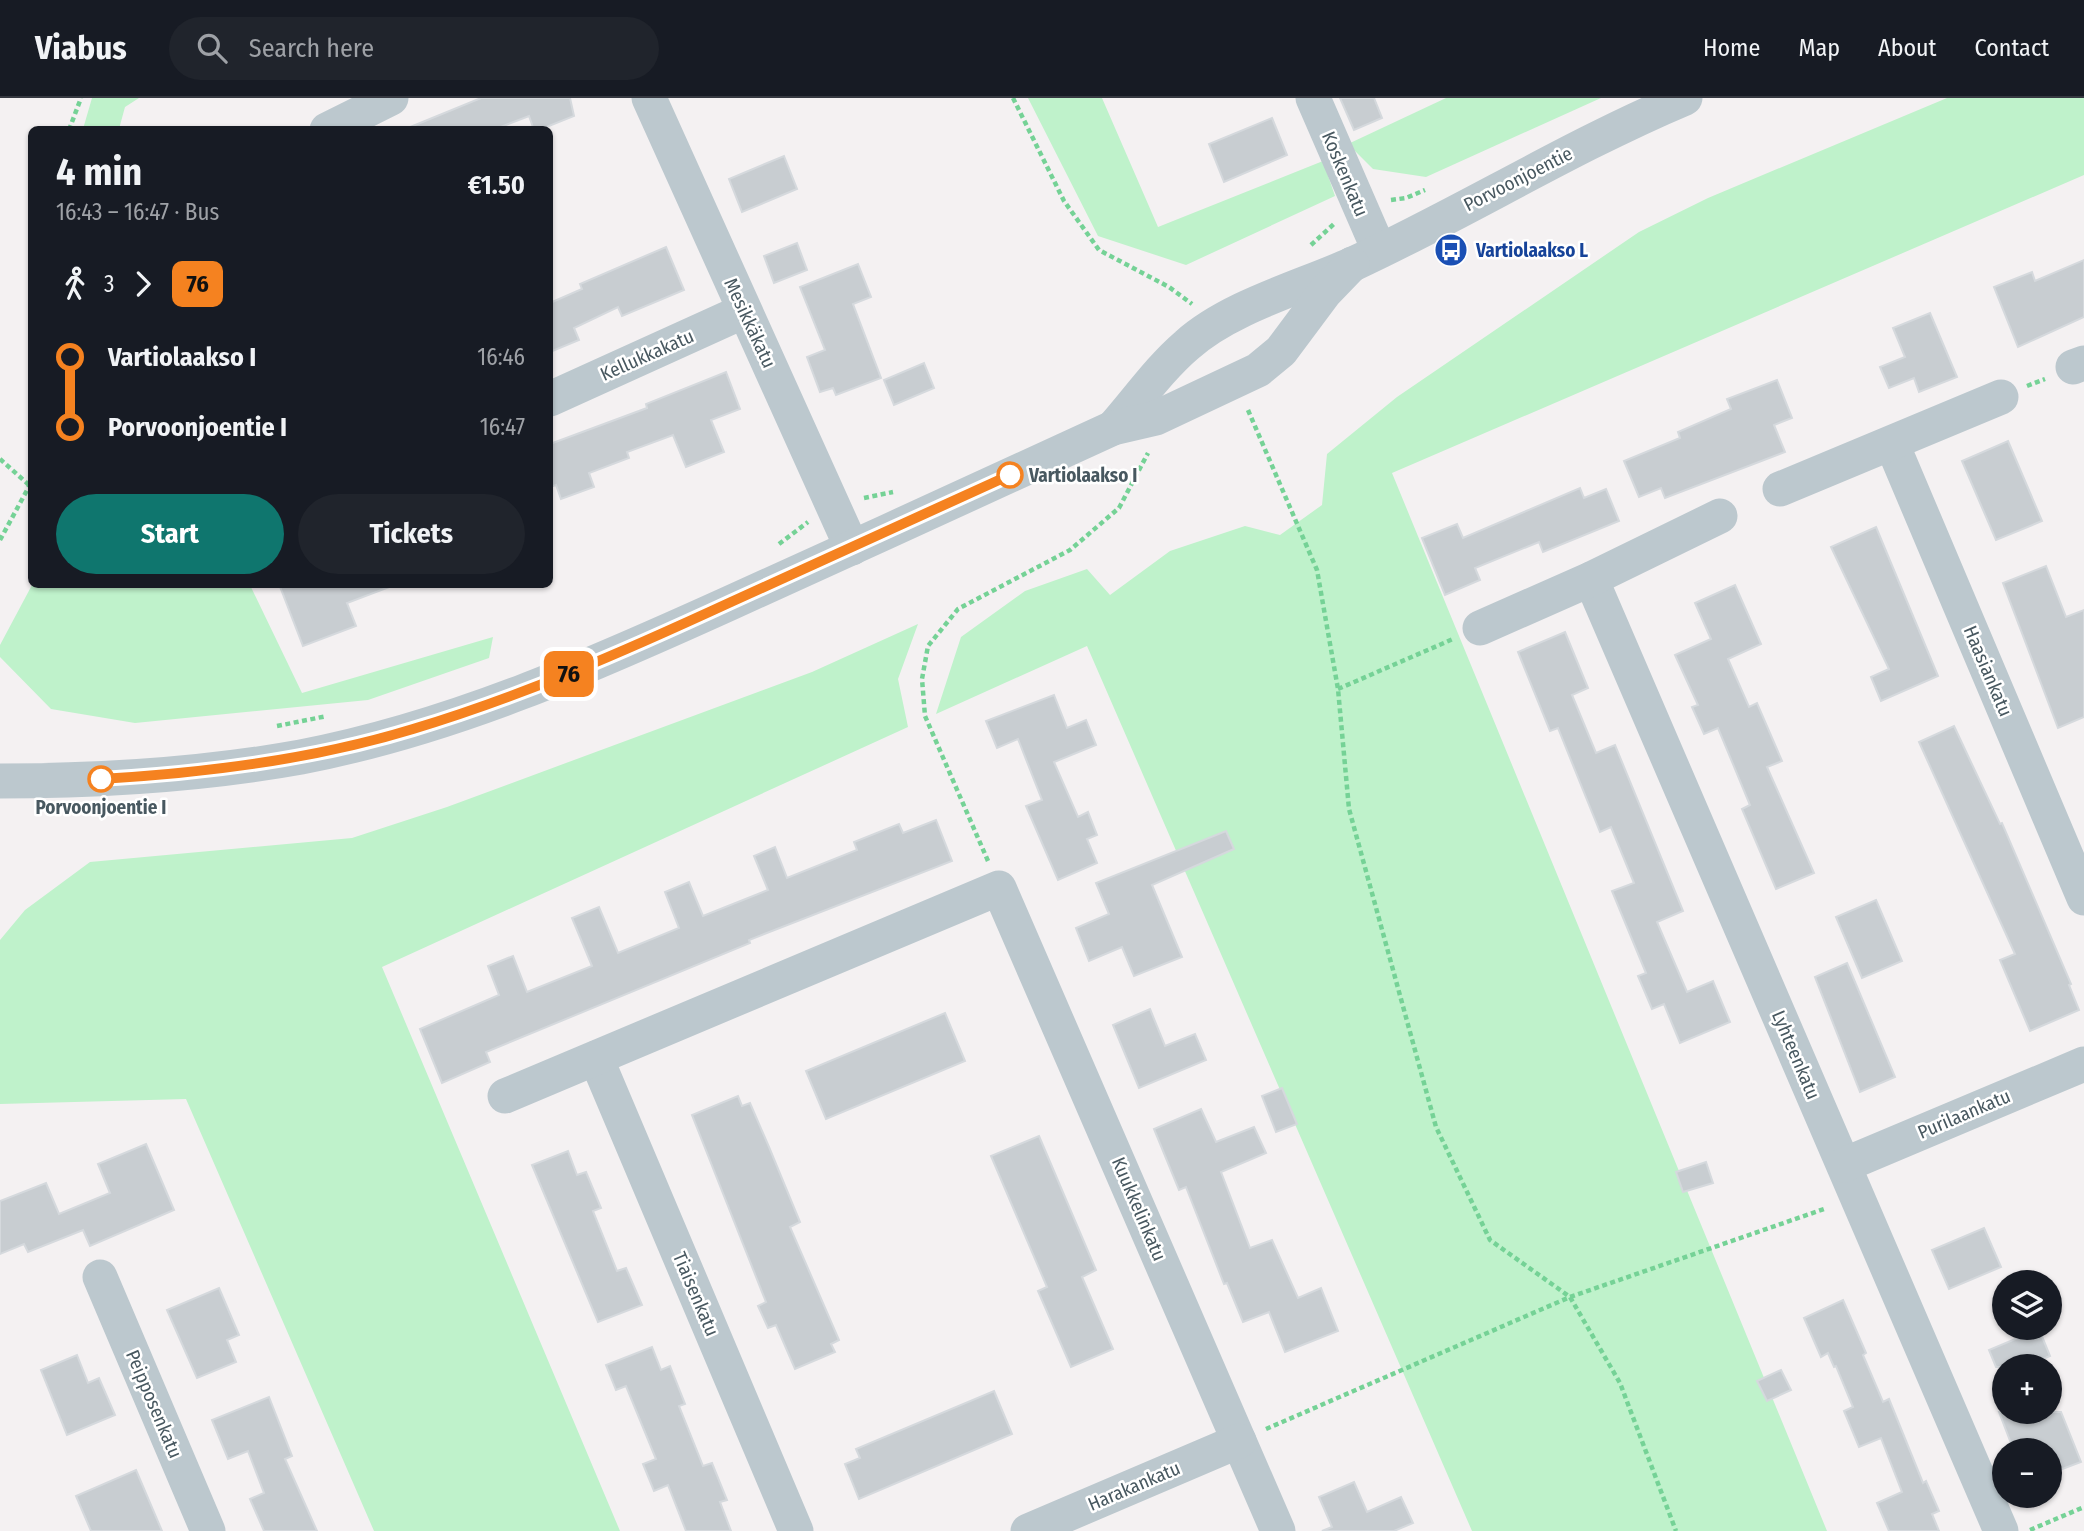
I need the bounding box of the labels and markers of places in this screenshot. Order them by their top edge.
bus stop icon: Vartiolaakso L [1432,231,1470,269]
place label: Vartiolaakso L [1475,239,1588,262]
marker: Vartiolaakso I [997,462,1023,488]
place label: Vartiolaakso I [1028,464,1137,487]
marker: Porvoonjoentie I [88,766,114,792]
place label: Porvoonjoentie I [36,796,166,819]

